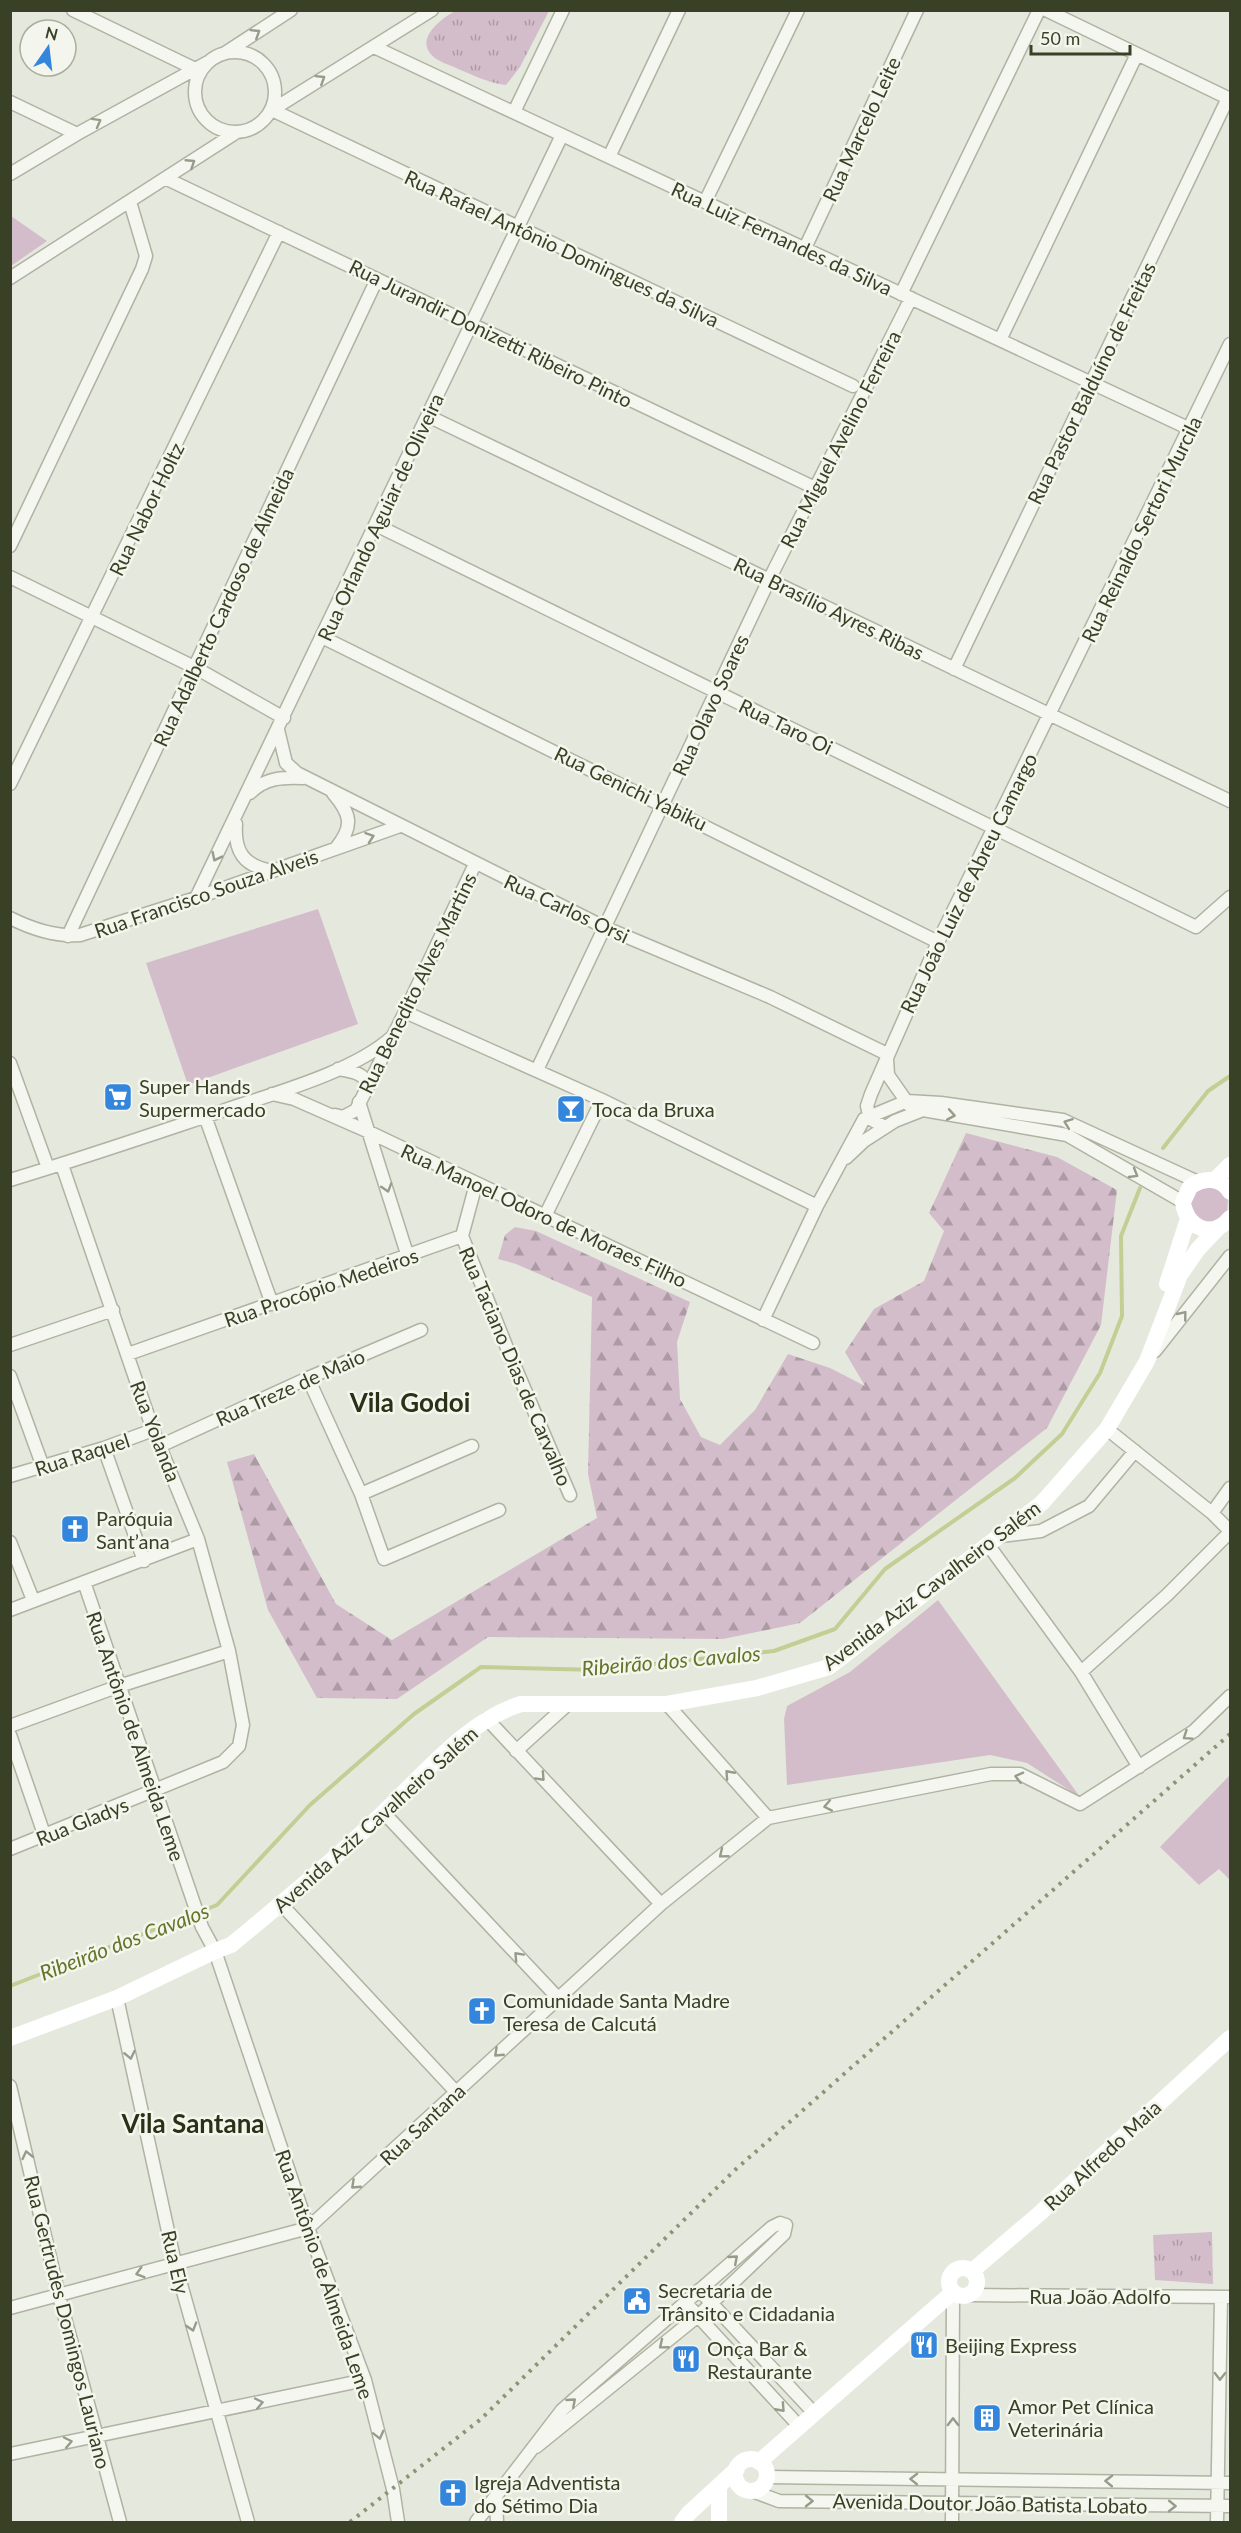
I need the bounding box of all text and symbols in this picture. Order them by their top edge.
north arrow [18,18,78,78]
scale bar [1031,18,1130,56]
text: N [43,22,60,44]
text: 50 m [1040,27,1080,49]
one-way arrow [250,28,260,40]
street label: Rua Marcelo Leite [817,53,905,205]
one-way arrow [315,75,325,87]
one-way arrow [91,118,101,129]
one-way arrow [184,159,195,170]
street label: Rua Rafael Antônio Domingues da Silva [401,164,723,332]
street label: Rua Luiz Fernandes da Silva [668,176,896,300]
street label: Rua Jurandir Donizetti Ribeiro Pinto [346,254,636,412]
street label: Rua Pastor Balduíno de Freitas [1022,258,1160,508]
street label: Rua Miguel Avelino Ferreira [775,326,905,552]
street label: Rua Orlando Aguiar de Oliveira [312,389,448,645]
street label: Rua Reinaldo Sertori Murcila [1076,412,1206,646]
street label: Rua Nabor Holtz [103,439,189,579]
street label: Rua Adalberto Cardoso de Almeida [148,464,298,750]
street label: Rua Brasílio Ayres Ribas [730,552,928,664]
street label: Rua Olavo Soares [667,630,753,780]
street label: Rua Taro Oi [735,693,837,759]
street label: Rua Genichi Yabiku [551,741,711,835]
street label: Rua João Luiz de Abreu Camargo [894,749,1042,1017]
one-way arrow [364,831,375,844]
street label: Rua Francisco Souza Alveis [91,843,321,943]
one-way arrow [212,851,223,862]
street label: Rua Benedito Alves Martins [353,869,481,1097]
street label: Rua Carlos Orsi [501,869,633,947]
place label: Super Hands Supermercado [139,1074,266,1121]
supermarket icon: Super Hands Supermercado [102,1081,134,1113]
bar icon: Toca da Bruxa [555,1093,587,1125]
place label: Toca da Bruxa [592,1097,715,1121]
one-way arrow [946,1108,956,1121]
one-way arrow [1063,1118,1074,1131]
street label: Rua Manoel Odoro de Moraes Filho [397,1138,691,1292]
one-way arrow [1128,1166,1138,1178]
one-way arrow [380,1182,392,1193]
street label: Rua Procópio Medeiros [221,1242,421,1332]
street label: Rua Taciano Dias de Carvalho [455,1243,577,1489]
one-way arrow [1176,1311,1187,1322]
street label: Rua Treze de Maio [212,1343,368,1431]
street label: Rua Yolanda [126,1377,186,1485]
district label: Vila Godoi [349,1386,470,1418]
street label: Rua Raquel [32,1427,132,1481]
street label: Avenida Aziz Cavalheiro Salém [817,1495,1045,1675]
place label: Paróquia Sant’ana [96,1506,173,1553]
church icon: Paróquia Sant’ana [59,1513,91,1545]
street label: Rua Antônio de Almeida Leme [82,1608,190,1864]
water label: Ribeirão dos Cavalos [580,1640,762,1680]
street label: Avenida Aziz Cavalheiro Salém [268,1721,482,1917]
one-way arrow [1183,1728,1194,1739]
one-way arrow [725,1770,736,1781]
one-way arrow [534,1771,545,1781]
one-way arrow [1014,1771,1024,1784]
street label: Rua Gladys [32,1792,132,1850]
one-way arrow [823,1799,833,1812]
one-way arrow [718,1847,729,1858]
water label: Ribeirão dos Cavalos [36,1897,212,1985]
one-way arrow [514,1952,525,1962]
place label: Comunidade Santa Madre Teresa de Calcutá [503,1988,730,2035]
church icon: Comunidade Santa Madre Teresa de Calcutá [466,1995,498,2027]
one-way arrow [494,2046,505,2057]
one-way arrow [122,2050,135,2060]
street label: Rua Santana [374,2078,470,2170]
street label: Rua Alfredo Maia [1039,2095,1165,2215]
district label: Vila Santana [120,2107,265,2139]
street label: Rua Antônio de Almeida Leme [271,2146,379,2402]
one-way arrow [21,2151,34,2161]
street label: Rua Gertrudes Domingos Lauriano [20,2173,116,2471]
one-way arrow [351,2178,362,2189]
street label: Rua Ely [157,2228,195,2297]
one-way arrow [728,2256,739,2267]
one-way arrow [135,2266,146,2278]
place label: Secretaria de Trânsito e Cidadania [658,2278,835,2325]
street label: Rua João Adolfo [1029,2284,1171,2308]
public building icon: Secretaria de Trânsito e Cidadania [621,2285,653,2317]
one-way arrow [185,2321,197,2332]
restaurant icon: Beijing Express [908,2329,940,2361]
place label: Beijing Express [945,2333,1077,2357]
place label: Onça Bar & Restaurante [707,2336,812,2383]
one-way arrow [659,2337,670,2348]
restaurant icon: Onça Bar & Restaurante [670,2343,702,2375]
one-way arrow [1213,2372,1226,2381]
place label: Amor Pet Clínica Veterinária [1008,2394,1154,2441]
one-way arrow [253,2397,263,2410]
one-way arrow [565,2398,576,2409]
one-way arrow [774,2401,785,2411]
building icon: Amor Pet Clínica Veterinária [971,2402,1003,2434]
one-way arrow [946,2418,959,2427]
one-way arrow [371,2430,384,2440]
one-way arrow [62,2437,72,2450]
place label: Igreja Adventista do Sétimo Dia [474,2470,621,2517]
one-way arrow [910,2473,919,2485]
one-way arrow [1105,2475,1114,2488]
church icon: Igreja Adventista do Sétimo Dia [437,2477,469,2509]
street label: Avenida Doutor João Batista Lobato [832,2488,1148,2518]
one-way arrow [804,2495,813,2507]
one-way arrow [1167,2500,1176,2512]

